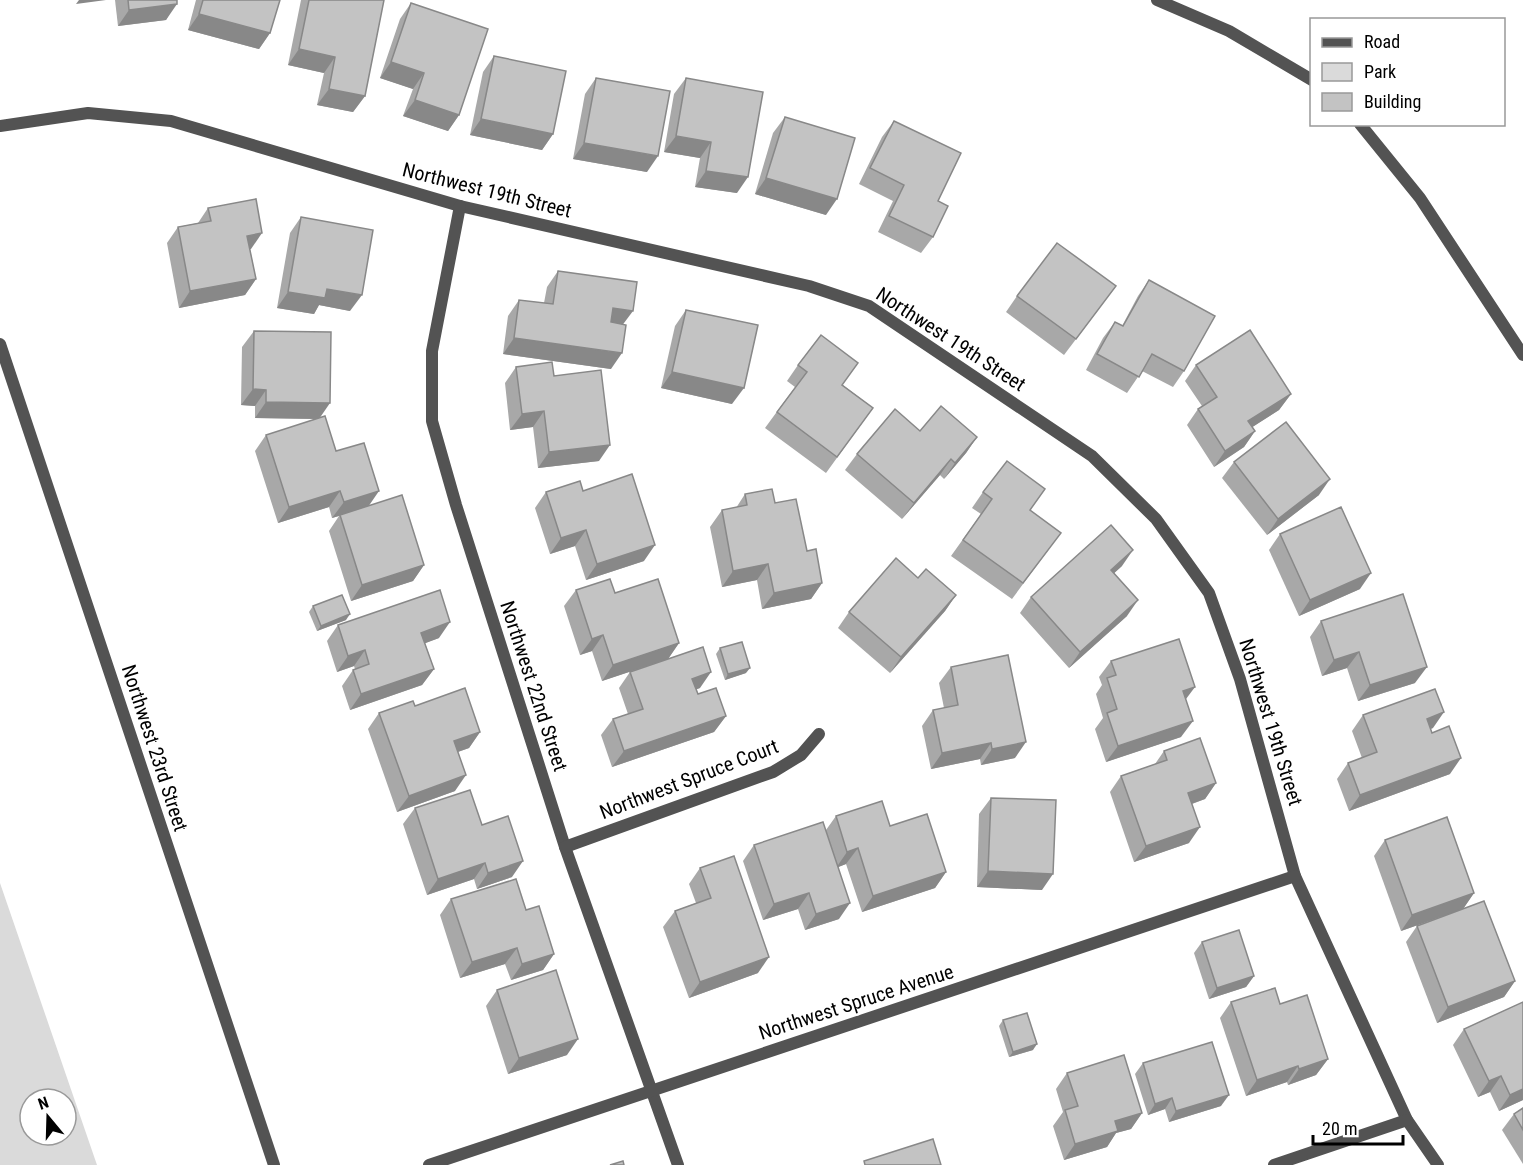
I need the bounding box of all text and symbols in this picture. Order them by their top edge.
legend [1310,18,1505,126]
text: Road [1364,31,1400,52]
text: Park [1364,61,1396,82]
text: Building [1364,91,1421,112]
street label: Northwest 19th Street [400,157,574,223]
street label: Northwest 19th Street [872,282,1030,396]
street label: Northwest 22nd Street [495,598,573,774]
street label: Northwest 19th Street [1234,636,1308,808]
street label: Northwest 23rd Street [117,662,193,834]
street label: Northwest Spruce Court [596,734,782,824]
street label: Northwest Spruce Avenue [756,959,956,1045]
north arrow [18,1087,78,1147]
text: N [36,1093,51,1114]
scale bar [1313,1108,1403,1146]
text: 20 m [1322,1118,1357,1139]

